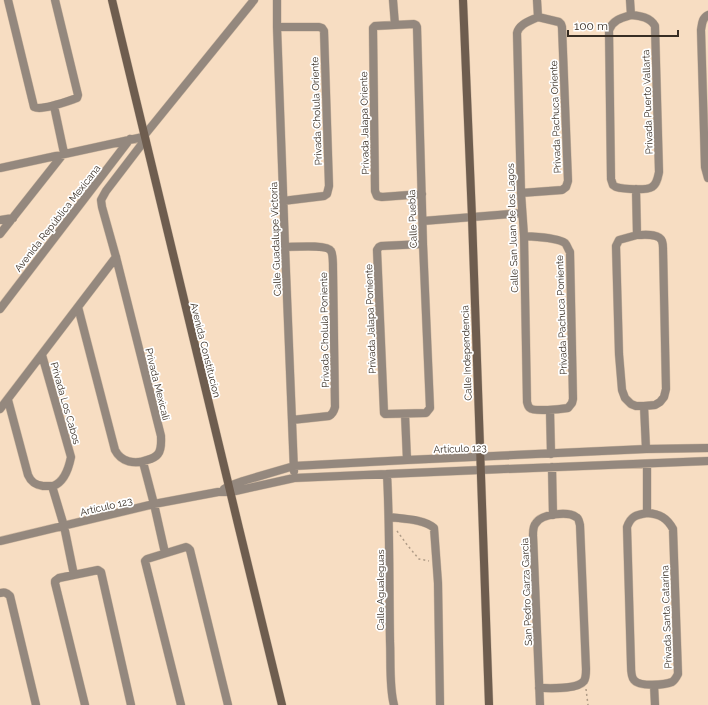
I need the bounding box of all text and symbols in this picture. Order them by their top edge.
scale bar [568,12,678,38]
text: 100 m [574,19,608,33]
street label: Privada Puerto Vallarta [640,49,655,154]
street label: Privada Cholula Oriente [309,56,324,166]
street label: Privada Pachuca Oriente [548,60,563,174]
street label: Privada Jalapa Oriente [358,71,371,175]
street label: Avenida República Mexicana [12,163,102,274]
street label: Calle San Juan de los Lagos [505,163,520,293]
street label: Calle Guadalupe Victoria [268,182,283,296]
street label: Calle Puebla [406,190,419,248]
street label: Privada Pachuca Poniente [554,255,569,375]
street label: Privada Jalapa Poniente [363,264,378,374]
street label: Privada Cholula Poniente [318,272,331,388]
street label: Avenida Constitucion [188,302,223,399]
street label: Calle Independencia [459,305,474,401]
street label: Privada Mexicali [143,347,172,421]
street label: Privada Los Cabos [49,361,83,446]
street label: Artículo 123 [433,442,487,455]
street label: Artículo 123 [79,495,133,518]
street label: San Pedro Garza Garcia [519,538,534,646]
street label: Calle Agualeguas [375,549,386,631]
street label: Privada Santa Catarina [659,565,674,669]

